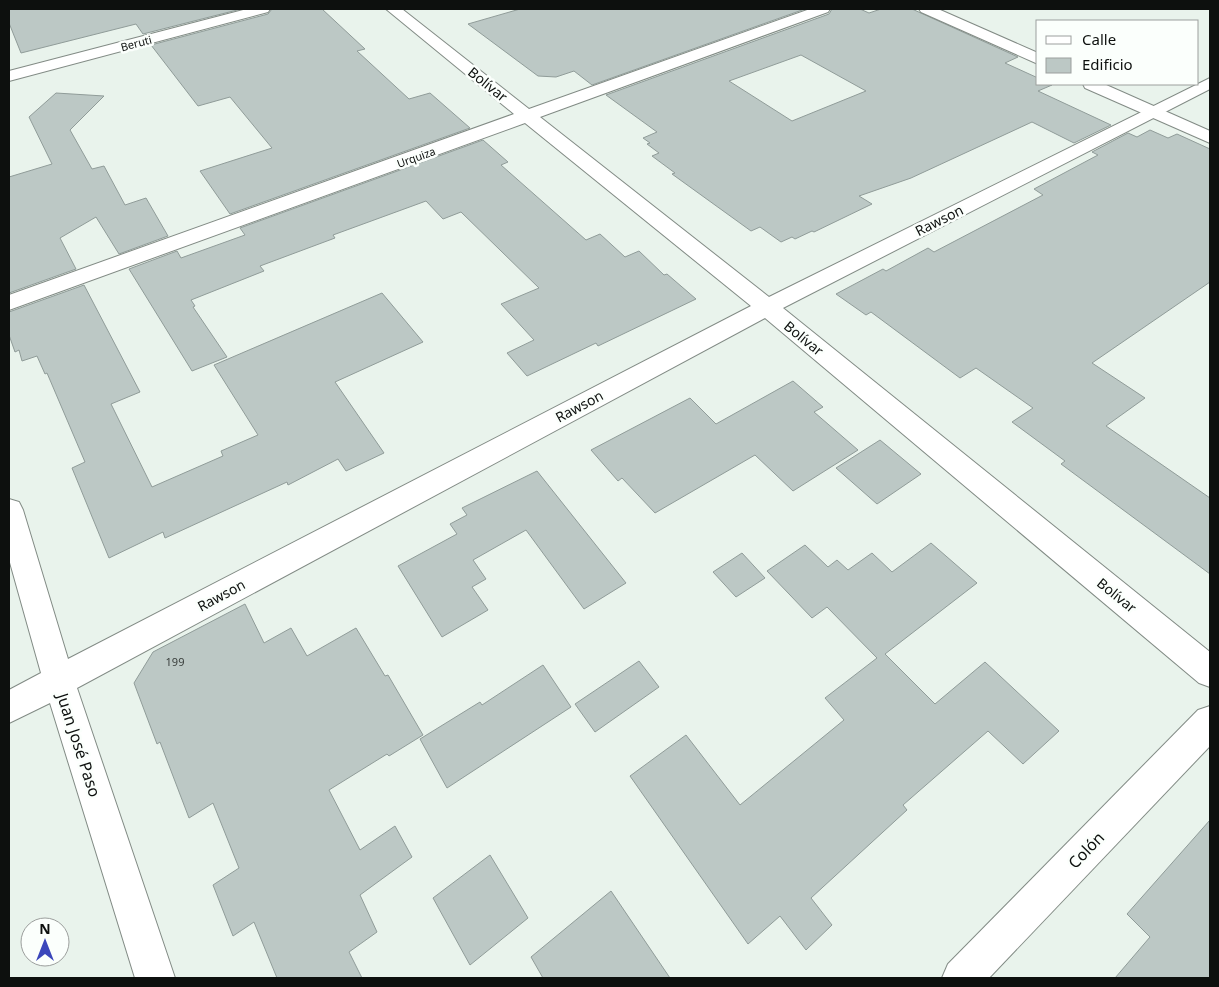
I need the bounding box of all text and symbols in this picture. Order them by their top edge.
legend [1036,20,1199,85]
text: Calle [1082,29,1116,49]
street label: Beruti [119,32,153,54]
text: Edificio [1082,54,1133,74]
street label: Bolívar [464,62,512,106]
street label: Urquiza [395,143,437,171]
street label: Rawson [912,200,966,240]
street label: Bolívar [780,316,828,360]
street label: Rawson [552,386,606,426]
street label: Bolívar [1093,573,1141,617]
street label: Rawson [194,575,248,615]
house number: 199 [166,654,184,669]
street label: Juan José Paso [51,688,106,800]
street label: Colón [1063,827,1109,873]
north arrow [20,917,70,967]
text: N [39,919,51,938]

